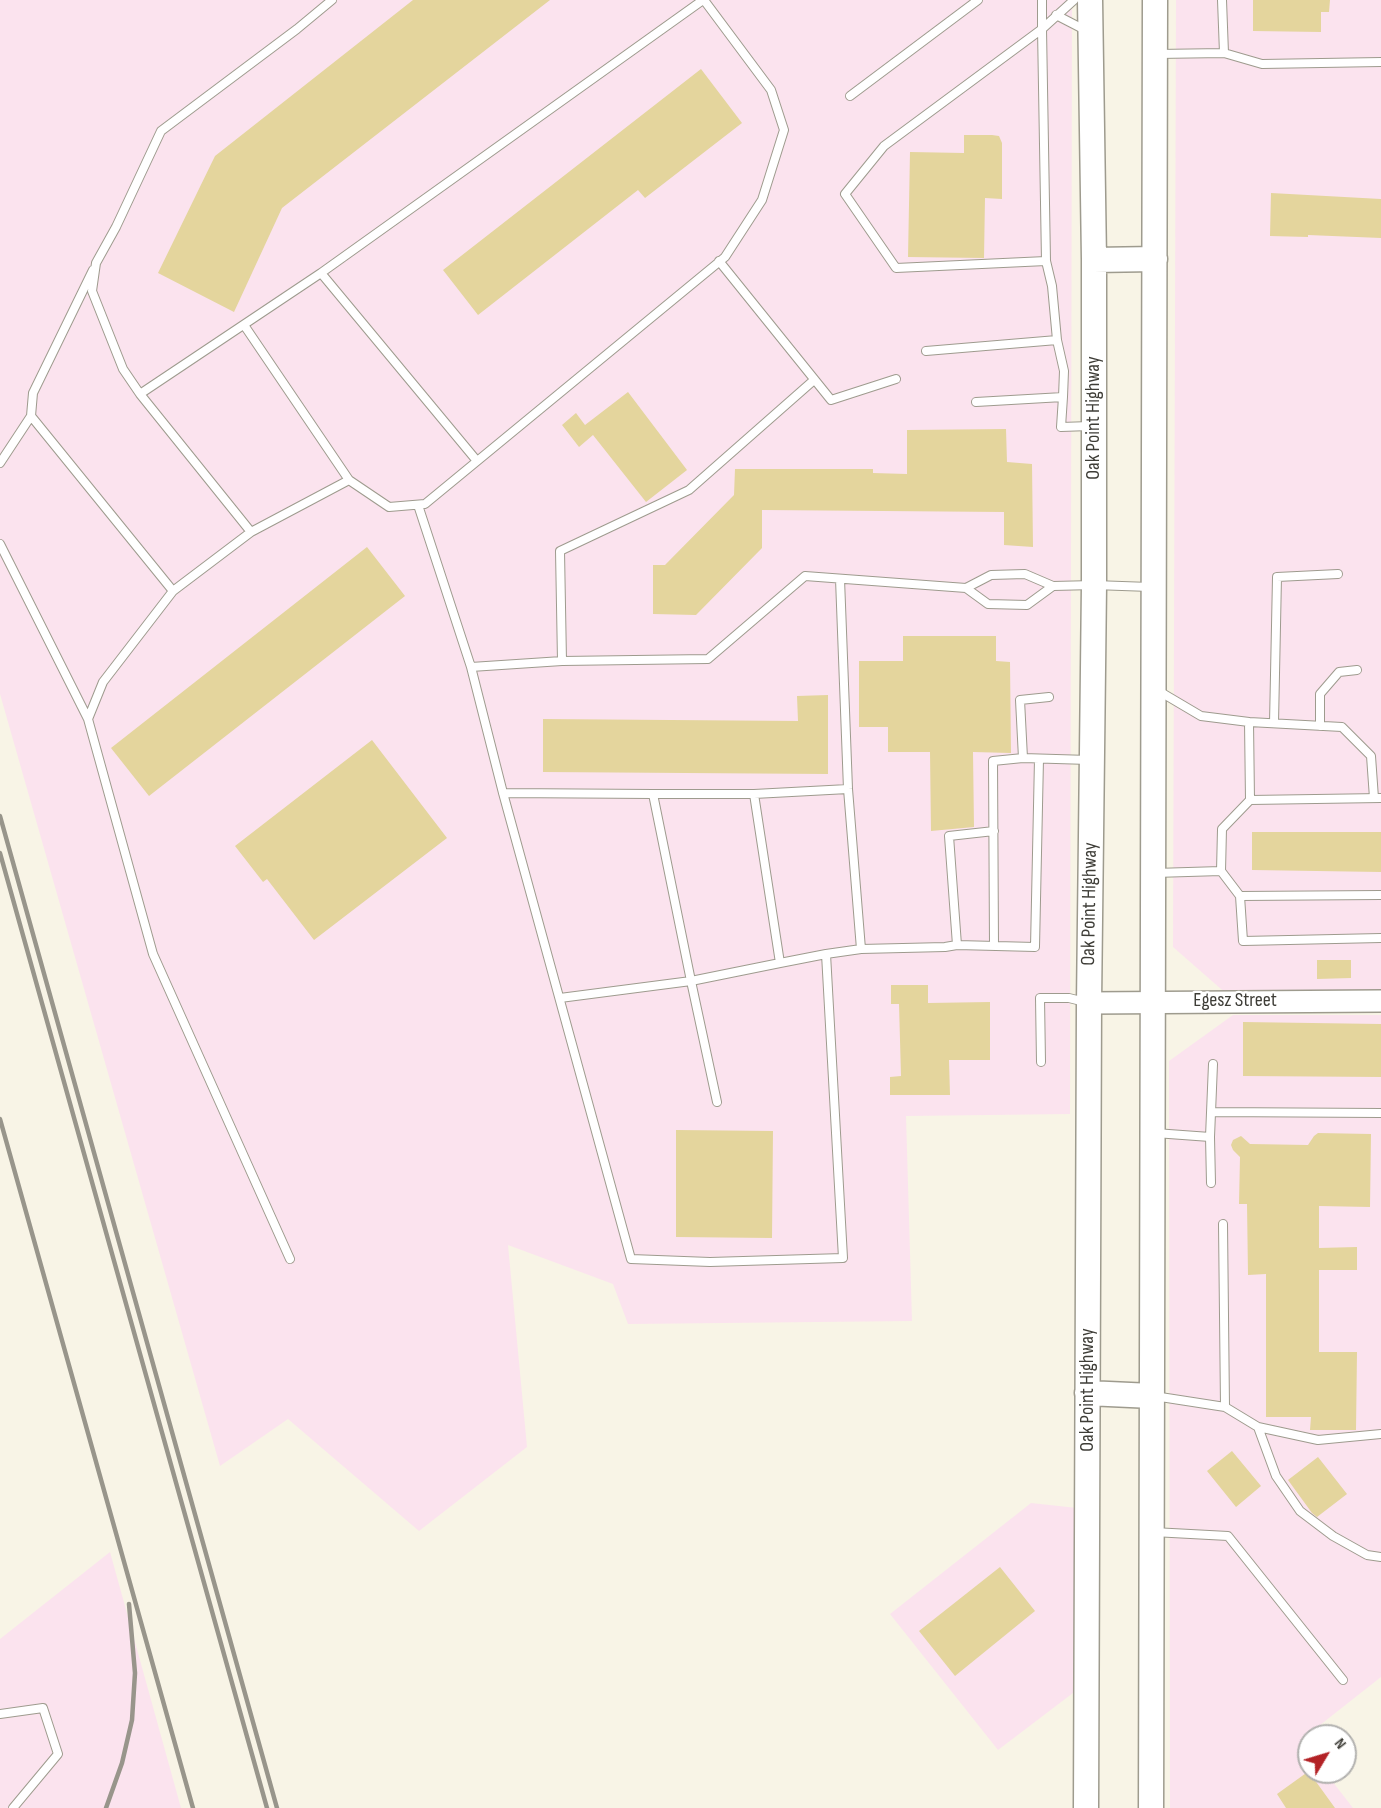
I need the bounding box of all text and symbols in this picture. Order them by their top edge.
street label: Oak Point Highway [1082,356,1106,480]
street label: Oak Point Highway [1077,842,1103,966]
street label: Egesz Street [1193,989,1277,1013]
street label: Oak Point Highway [1076,1328,1100,1452]
north arrow [1297,1724,1357,1784]
text: N [1330,1735,1350,1753]

